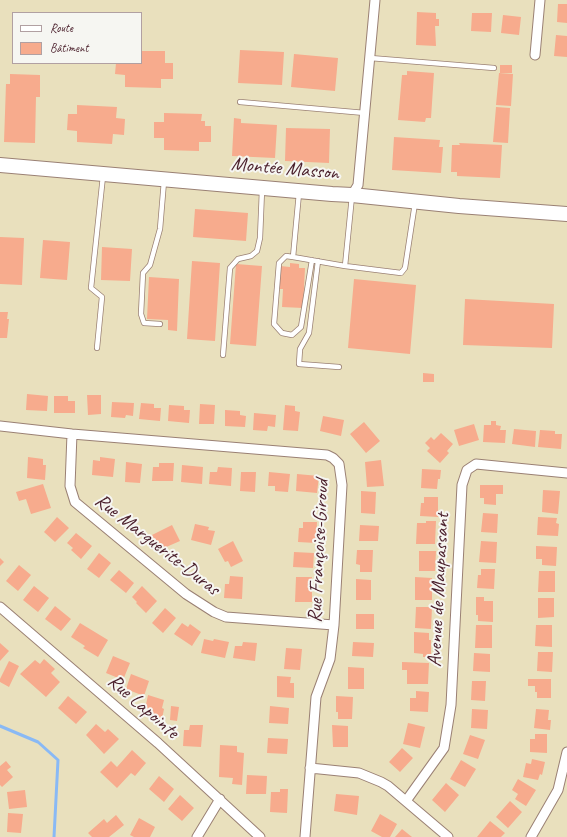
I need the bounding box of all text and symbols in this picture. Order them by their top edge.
legend [12,12,142,64]
text: Route [50,20,73,36]
text: Bâtiment [50,40,88,56]
street label: Montée Masson [230,152,340,186]
street label: Rue Françoise-Giroud [303,479,335,623]
street label: Rue Marguerite-Duras [90,489,224,601]
street label: Avenue de Maupassant [423,512,455,668]
street label: Rue Lapointe [102,670,184,744]

